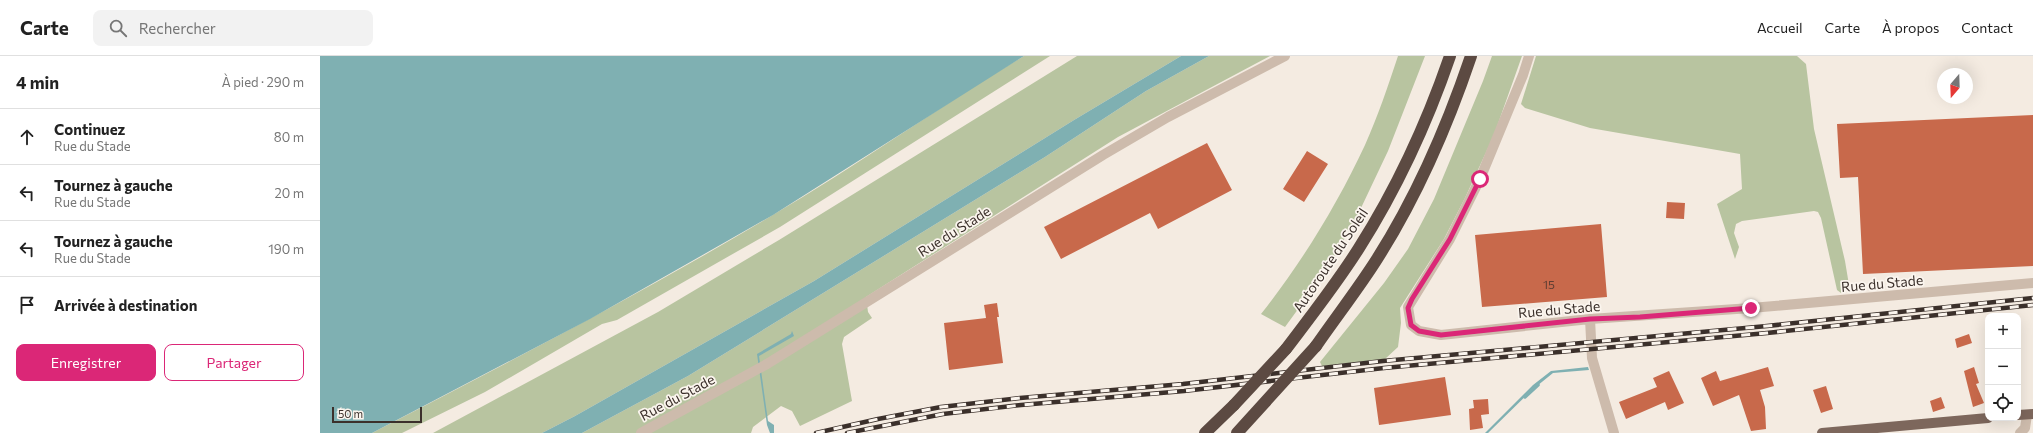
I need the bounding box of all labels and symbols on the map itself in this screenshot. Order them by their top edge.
north arrow [1937,68,1973,104]
route start [1471,170,1489,188]
street label: Rue du Stade [915,202,993,260]
street label: Autoroute du Soleil [1289,205,1371,315]
street label: Rue du Stade [1840,271,1924,295]
house number: 15 [1543,277,1555,291]
street label: Rue du Stade [1517,297,1601,321]
route end [1742,299,1760,317]
street label: Rue du Stade [637,370,717,424]
scale bar [332,405,422,424]

